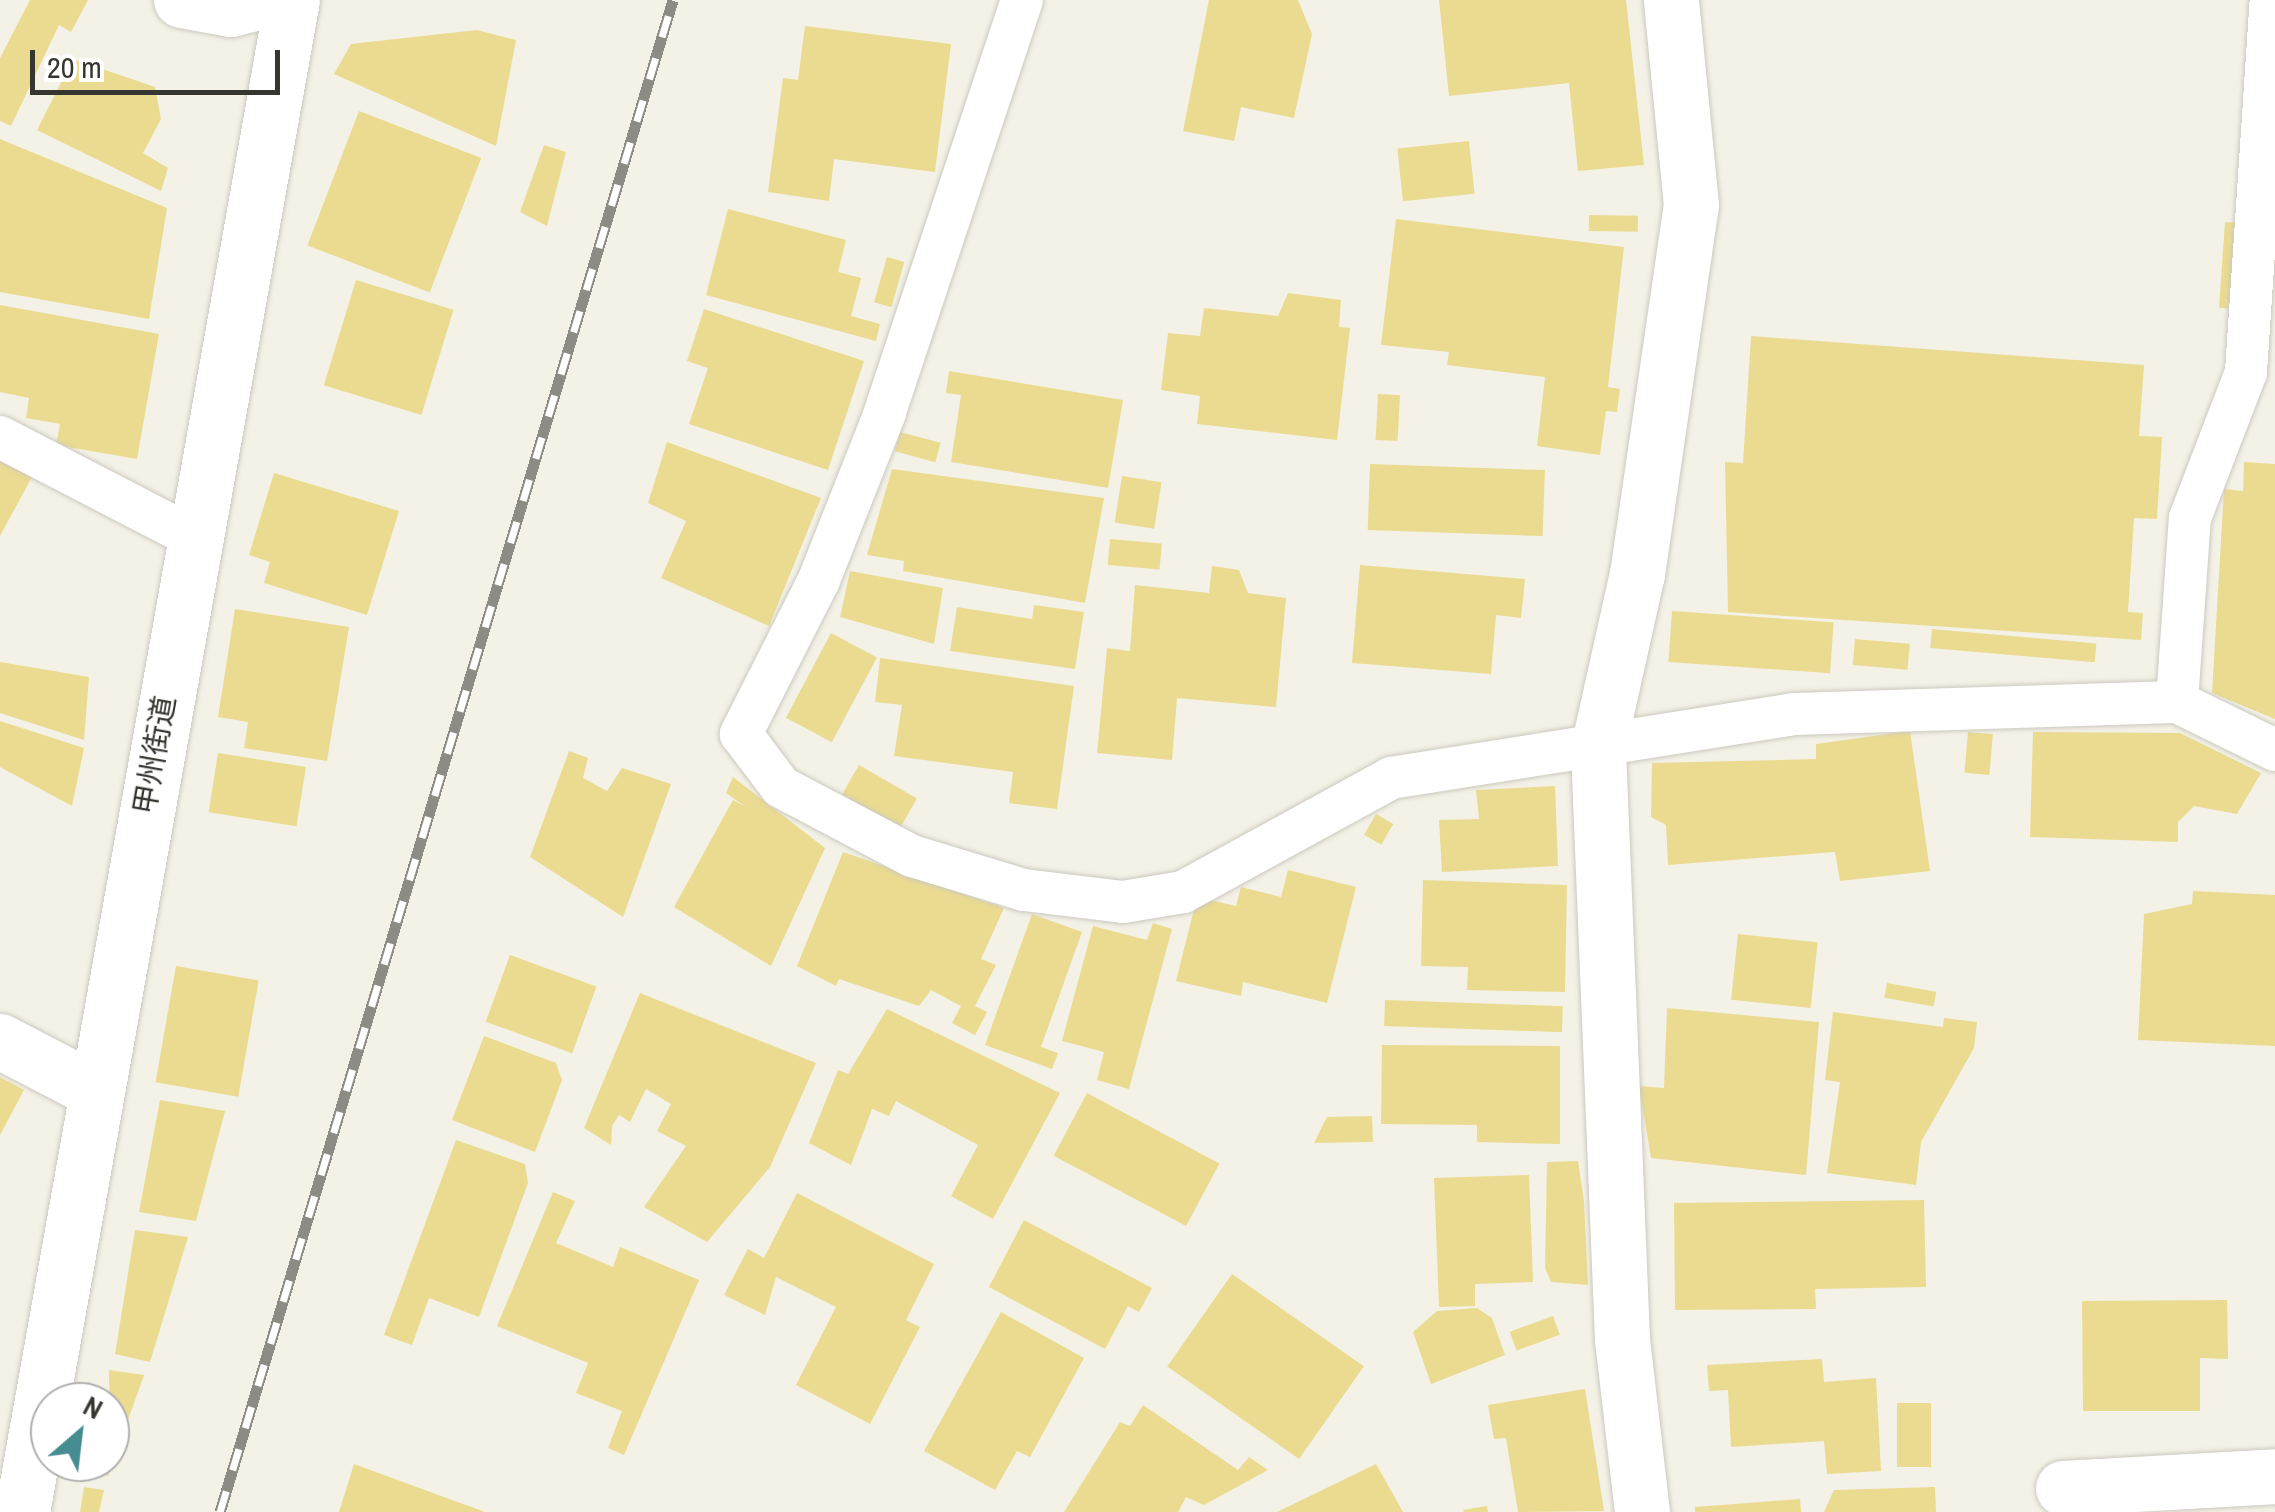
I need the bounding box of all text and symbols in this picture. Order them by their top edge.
scale bar [35,30,285,92]
text: 20 m [47,47,102,87]
street label: 甲州街道 [126,693,182,817]
north arrow [30,1382,130,1482]
text: N [77,1387,109,1428]

